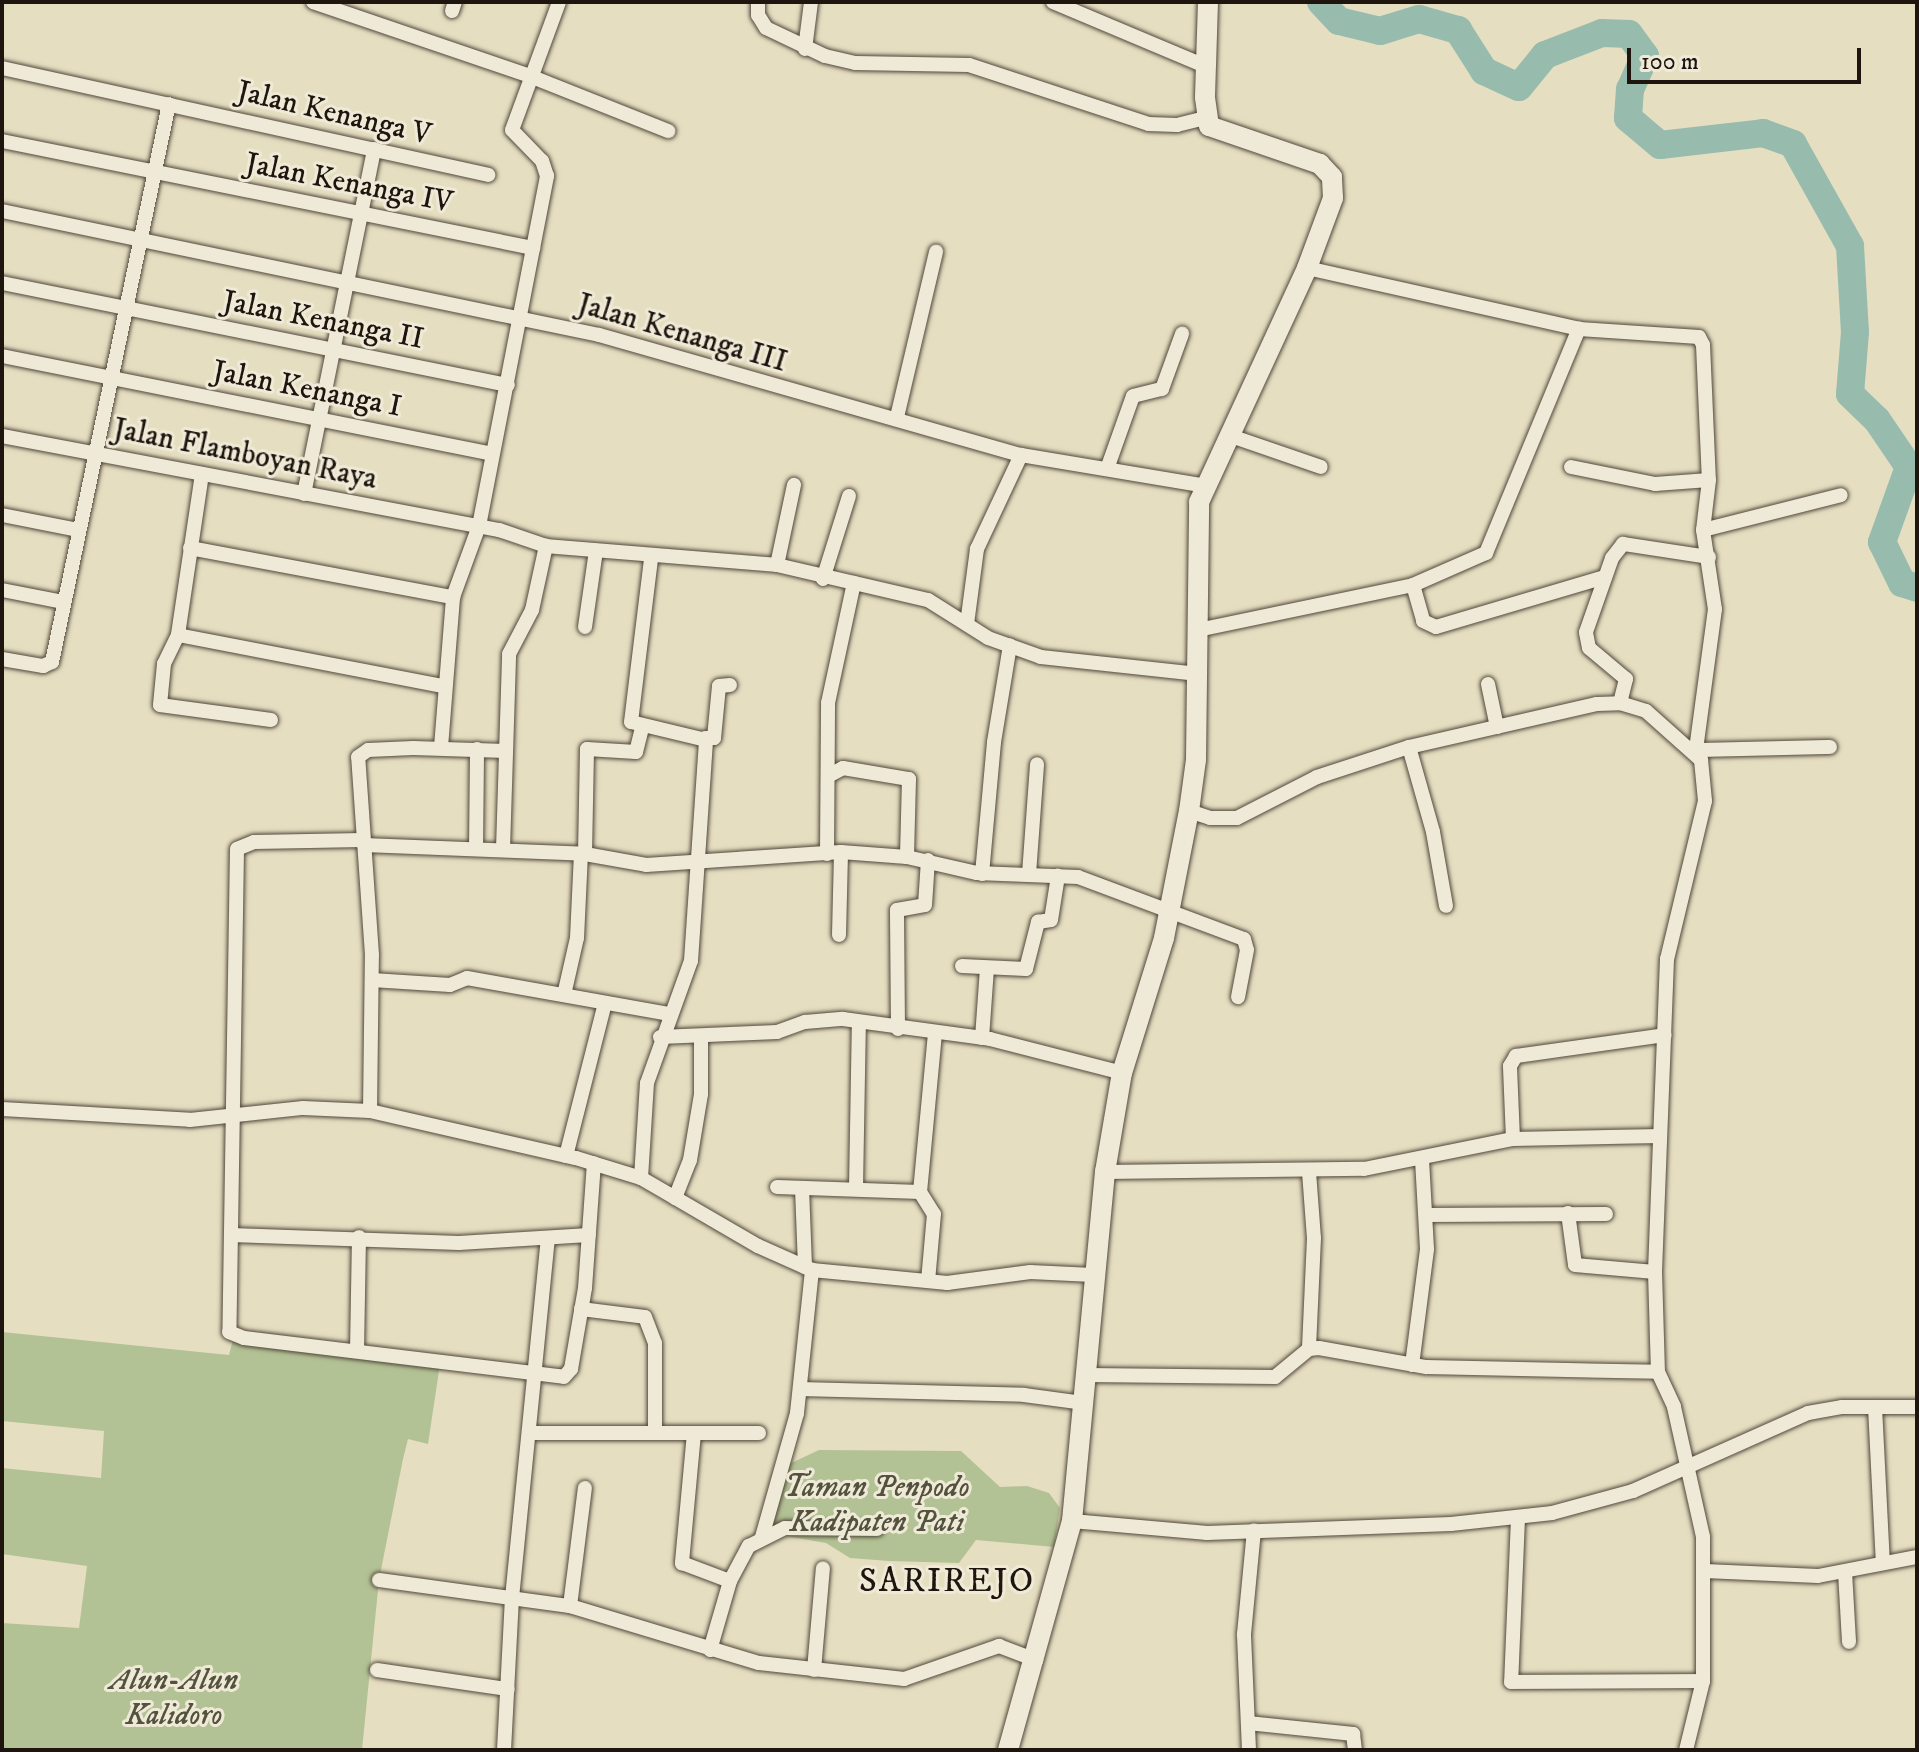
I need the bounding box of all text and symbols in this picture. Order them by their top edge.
scale bar [1631,32,1865,82]
text: 100 m [1641,47,1699,77]
street label: Jalan Kenanga V [233,74,435,154]
street label: Jalan Kenanga IV [242,146,456,222]
street label: Jalan Kenanga II [220,284,426,358]
street label: Jalan Kenanga III [573,287,791,381]
street label: Jalan Kenanga I [210,354,404,426]
street label: Jalan Flamboyan Raya [110,412,380,498]
park label: Taman Penpodo Kadipaten Pati [784,1470,970,1540]
district label: SARIREJO [859,1562,1035,1602]
park label: Alun-Alun Kalidoro [110,1663,238,1734]

